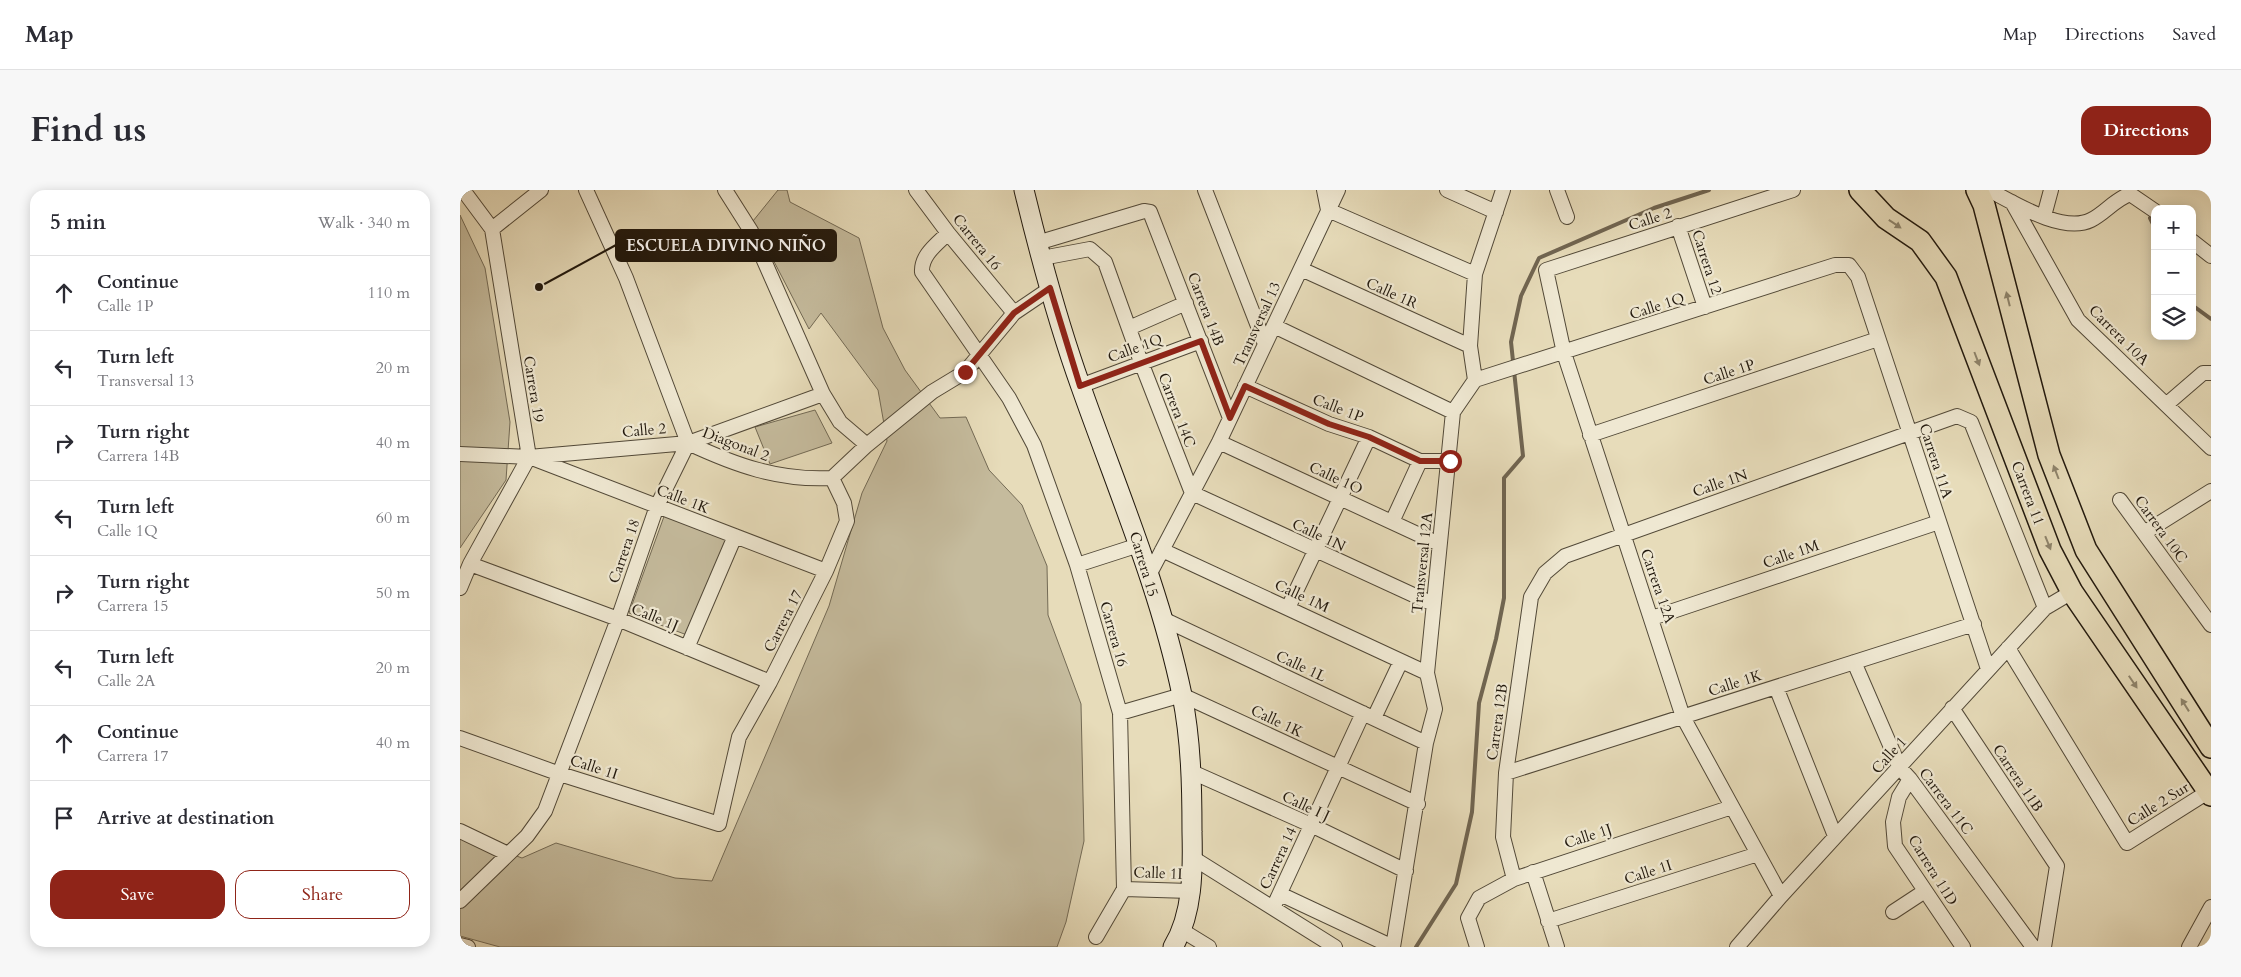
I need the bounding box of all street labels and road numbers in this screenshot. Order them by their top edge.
street label: Calle 2 [1626,203,1674,235]
street label: Carrera 16 [948,210,1006,275]
street label: Carrera 12 [1687,227,1727,297]
street label: Carrera 14B [1183,269,1229,349]
street label: Calle 1R [1363,273,1422,313]
street label: Transversal 13 [1229,279,1285,369]
street label: Calle 1Q [1627,288,1687,324]
street label: Carrera 10A [2084,300,2154,370]
street label: Calle 1Q [1105,329,1165,367]
street label: Carrera 19 [519,354,549,424]
street label: Calle 1P [1701,354,1757,390]
street label: Carrera 14C [1154,370,1200,450]
street label: Calle 1P [1310,389,1366,427]
street label: Calle 2 [621,418,667,442]
street label: Carrera 11A [1914,421,1958,501]
street label: Diagonal 2 [700,422,773,466]
street label: Calle 1O [1306,457,1366,499]
street label: Carrera 11 [2007,458,2049,528]
street label: Calle 1N [1690,464,1750,502]
street label: Calle 1K [654,480,713,519]
street label: Carrera 10C [2130,491,2192,567]
street label: Transversal 12A [1407,511,1437,615]
street label: Calle 1N [1289,514,1349,556]
street label: Carrera 18 [604,516,644,586]
street label: Carrera 15 [1125,529,1163,599]
street label: Calle 1M [1760,535,1822,573]
street label: Carrera 12A [1636,546,1680,626]
street label: Calle 1M [1271,575,1333,617]
street label: Carrera 17 [759,586,807,655]
street label: Calle 1J [628,599,682,635]
street label: Carrera 16 [1095,599,1133,669]
street label: Calle 1L [1273,646,1330,687]
street label: Calle 1K [1706,665,1765,701]
street label: Carrera 12B [1482,682,1512,762]
street label: Calle 1K [1248,700,1307,742]
street label: Calle 1 [1867,732,1911,778]
street label: Carrera 11B [1988,740,2048,816]
street label: Calle 1I [567,750,621,784]
street label: Carrera 11C [1914,764,1978,838]
street label: Calle 2 Sur [2123,777,2193,831]
street label: Calle I J [1279,786,1333,826]
street label: Calle 1J [1562,819,1614,853]
street label: Carrera 14 [1255,823,1301,893]
street label: Carrera 11D [1904,831,1962,909]
street label: Calle 1I [1621,855,1675,889]
street label: Calle 1I [1133,862,1183,884]

